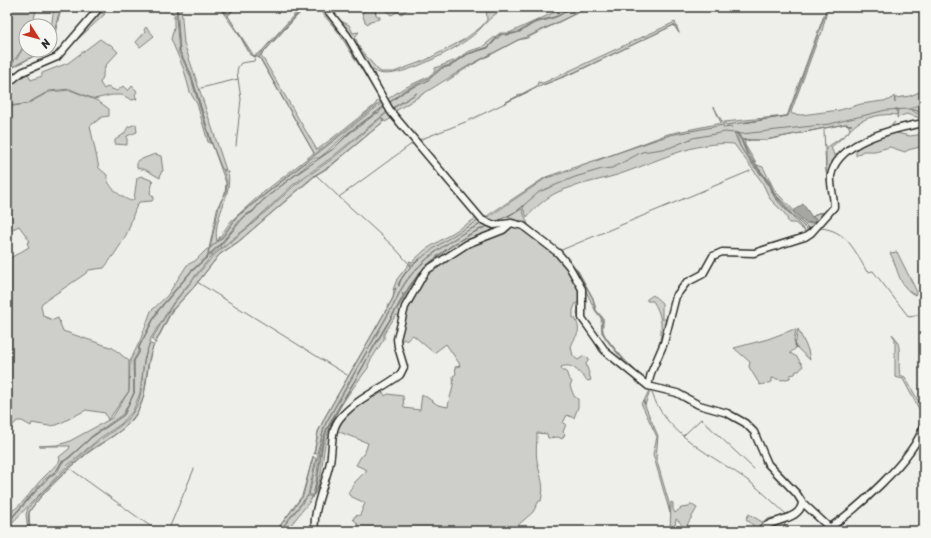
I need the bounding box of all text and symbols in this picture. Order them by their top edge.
north arrow [18,18,58,58]
text: N [36,34,56,53]

